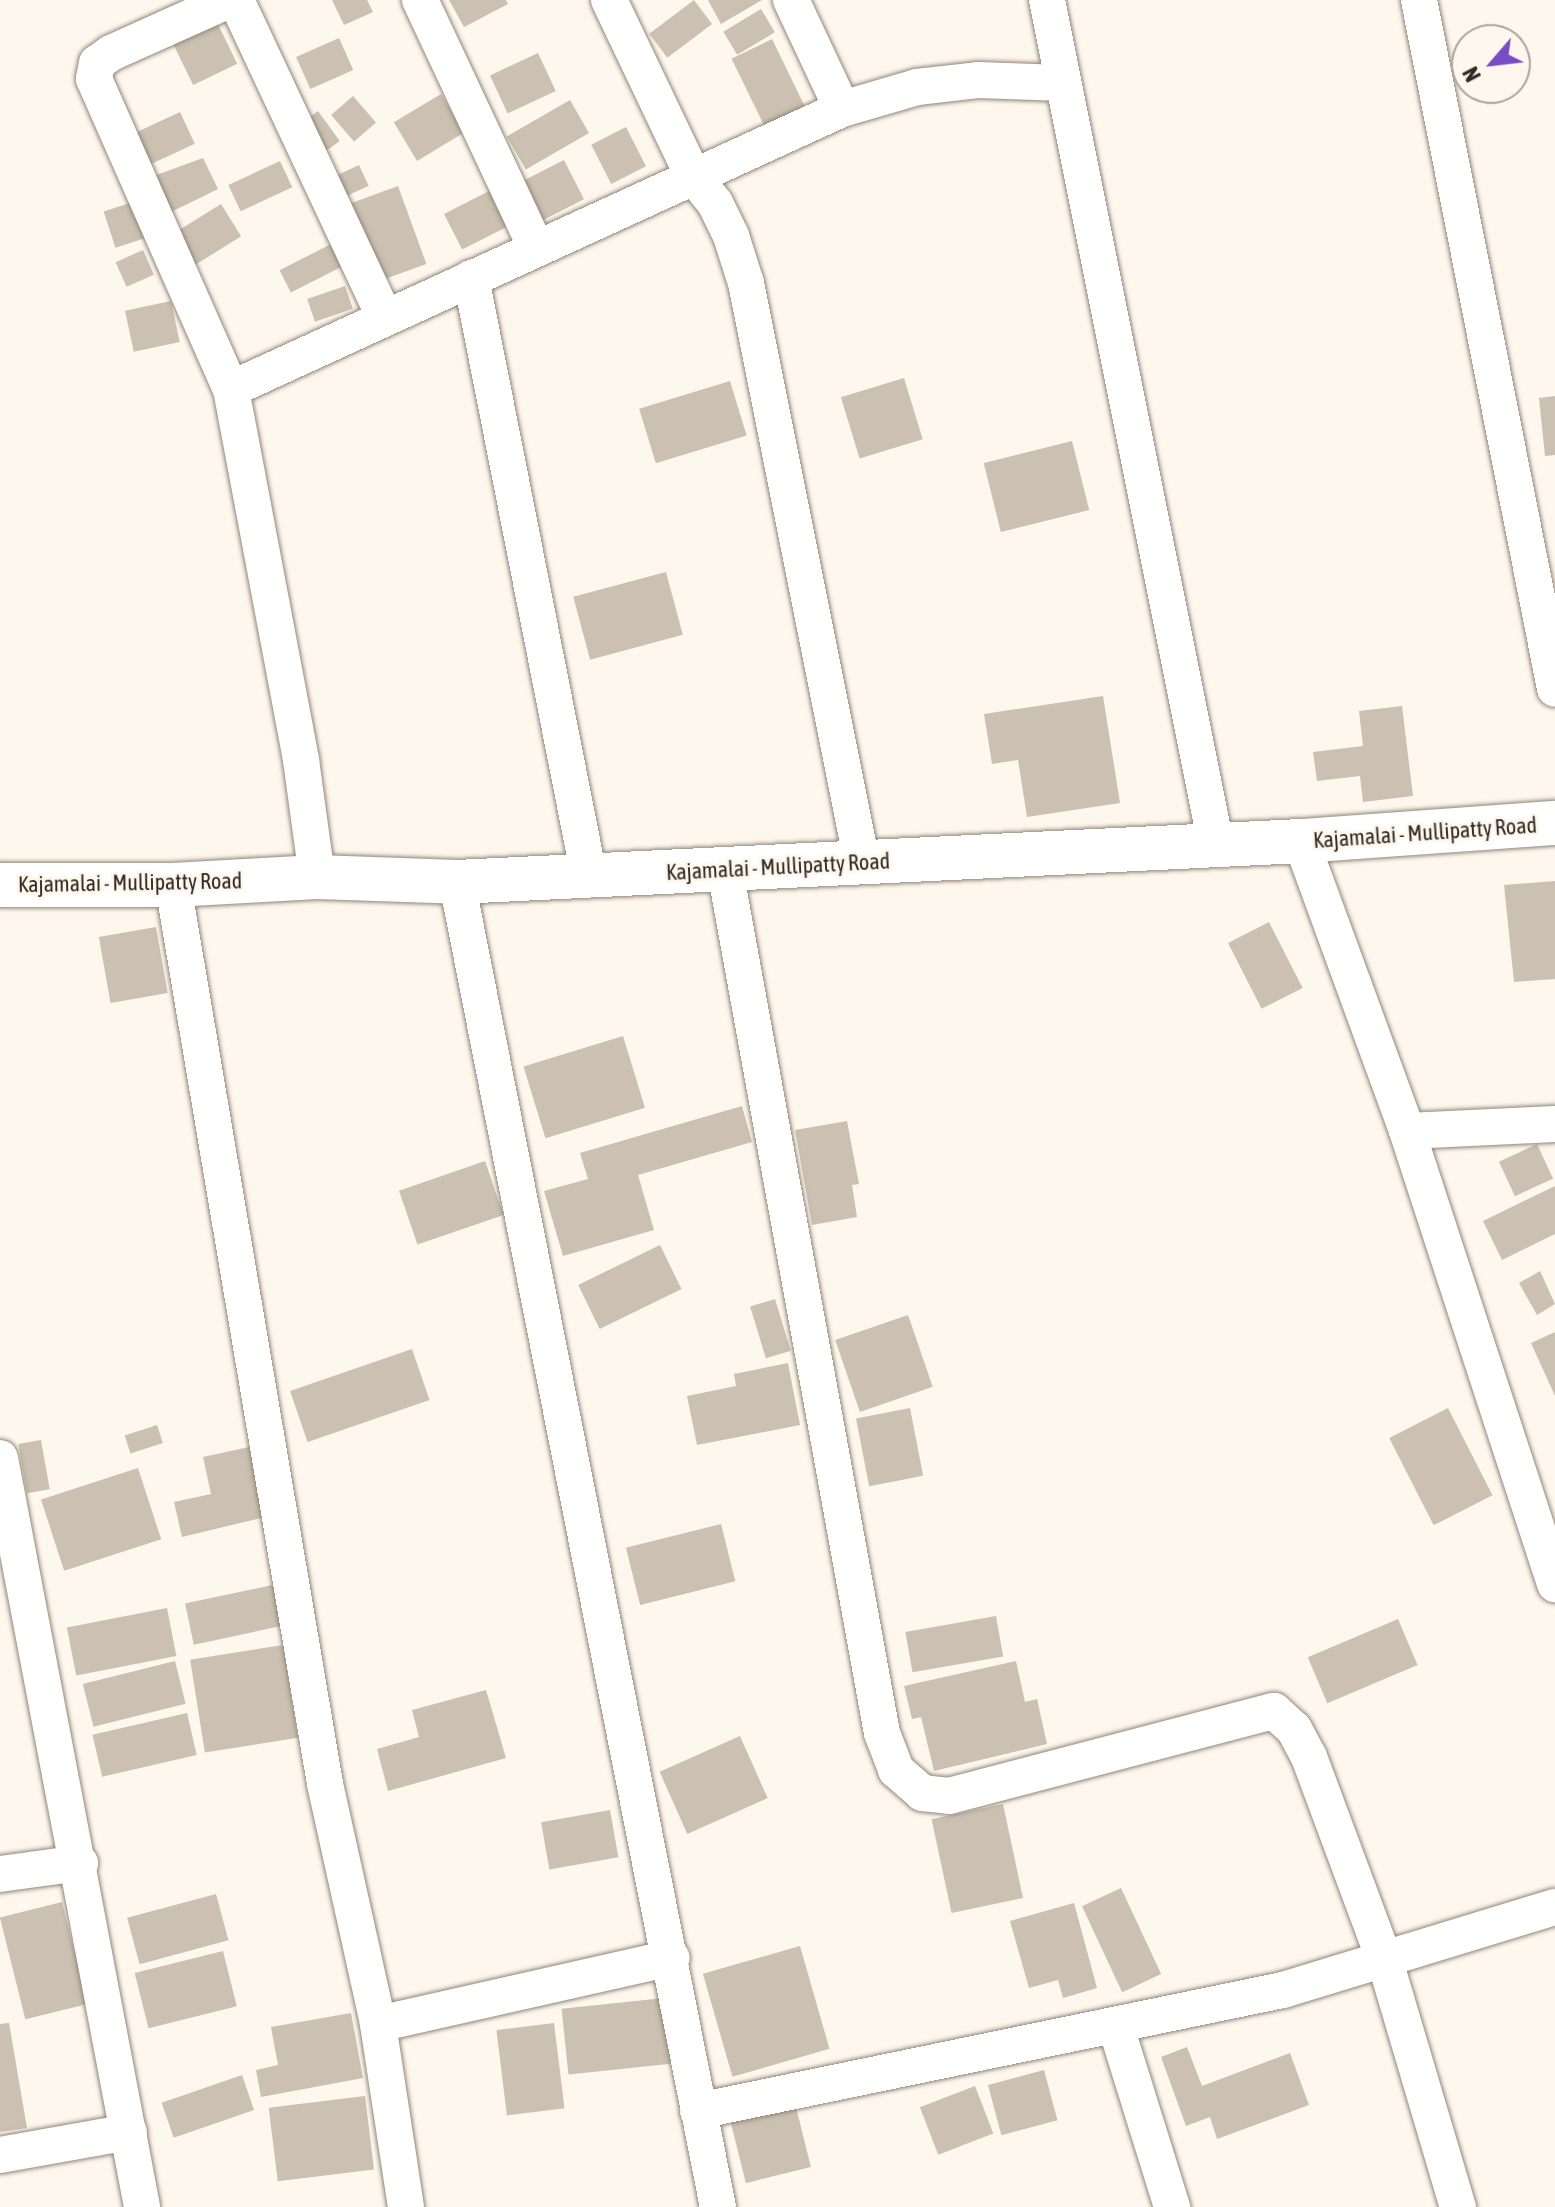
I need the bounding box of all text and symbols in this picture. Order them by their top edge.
north arrow [1451,24,1531,104]
text: N [1457,62,1486,86]
street label: Kajamalai - Mullipatty Road [1312,812,1538,854]
street label: Kajamalai - Mullipatty Road [665,848,891,886]
street label: Kajamalai - Mullipatty Road [18,868,242,898]

